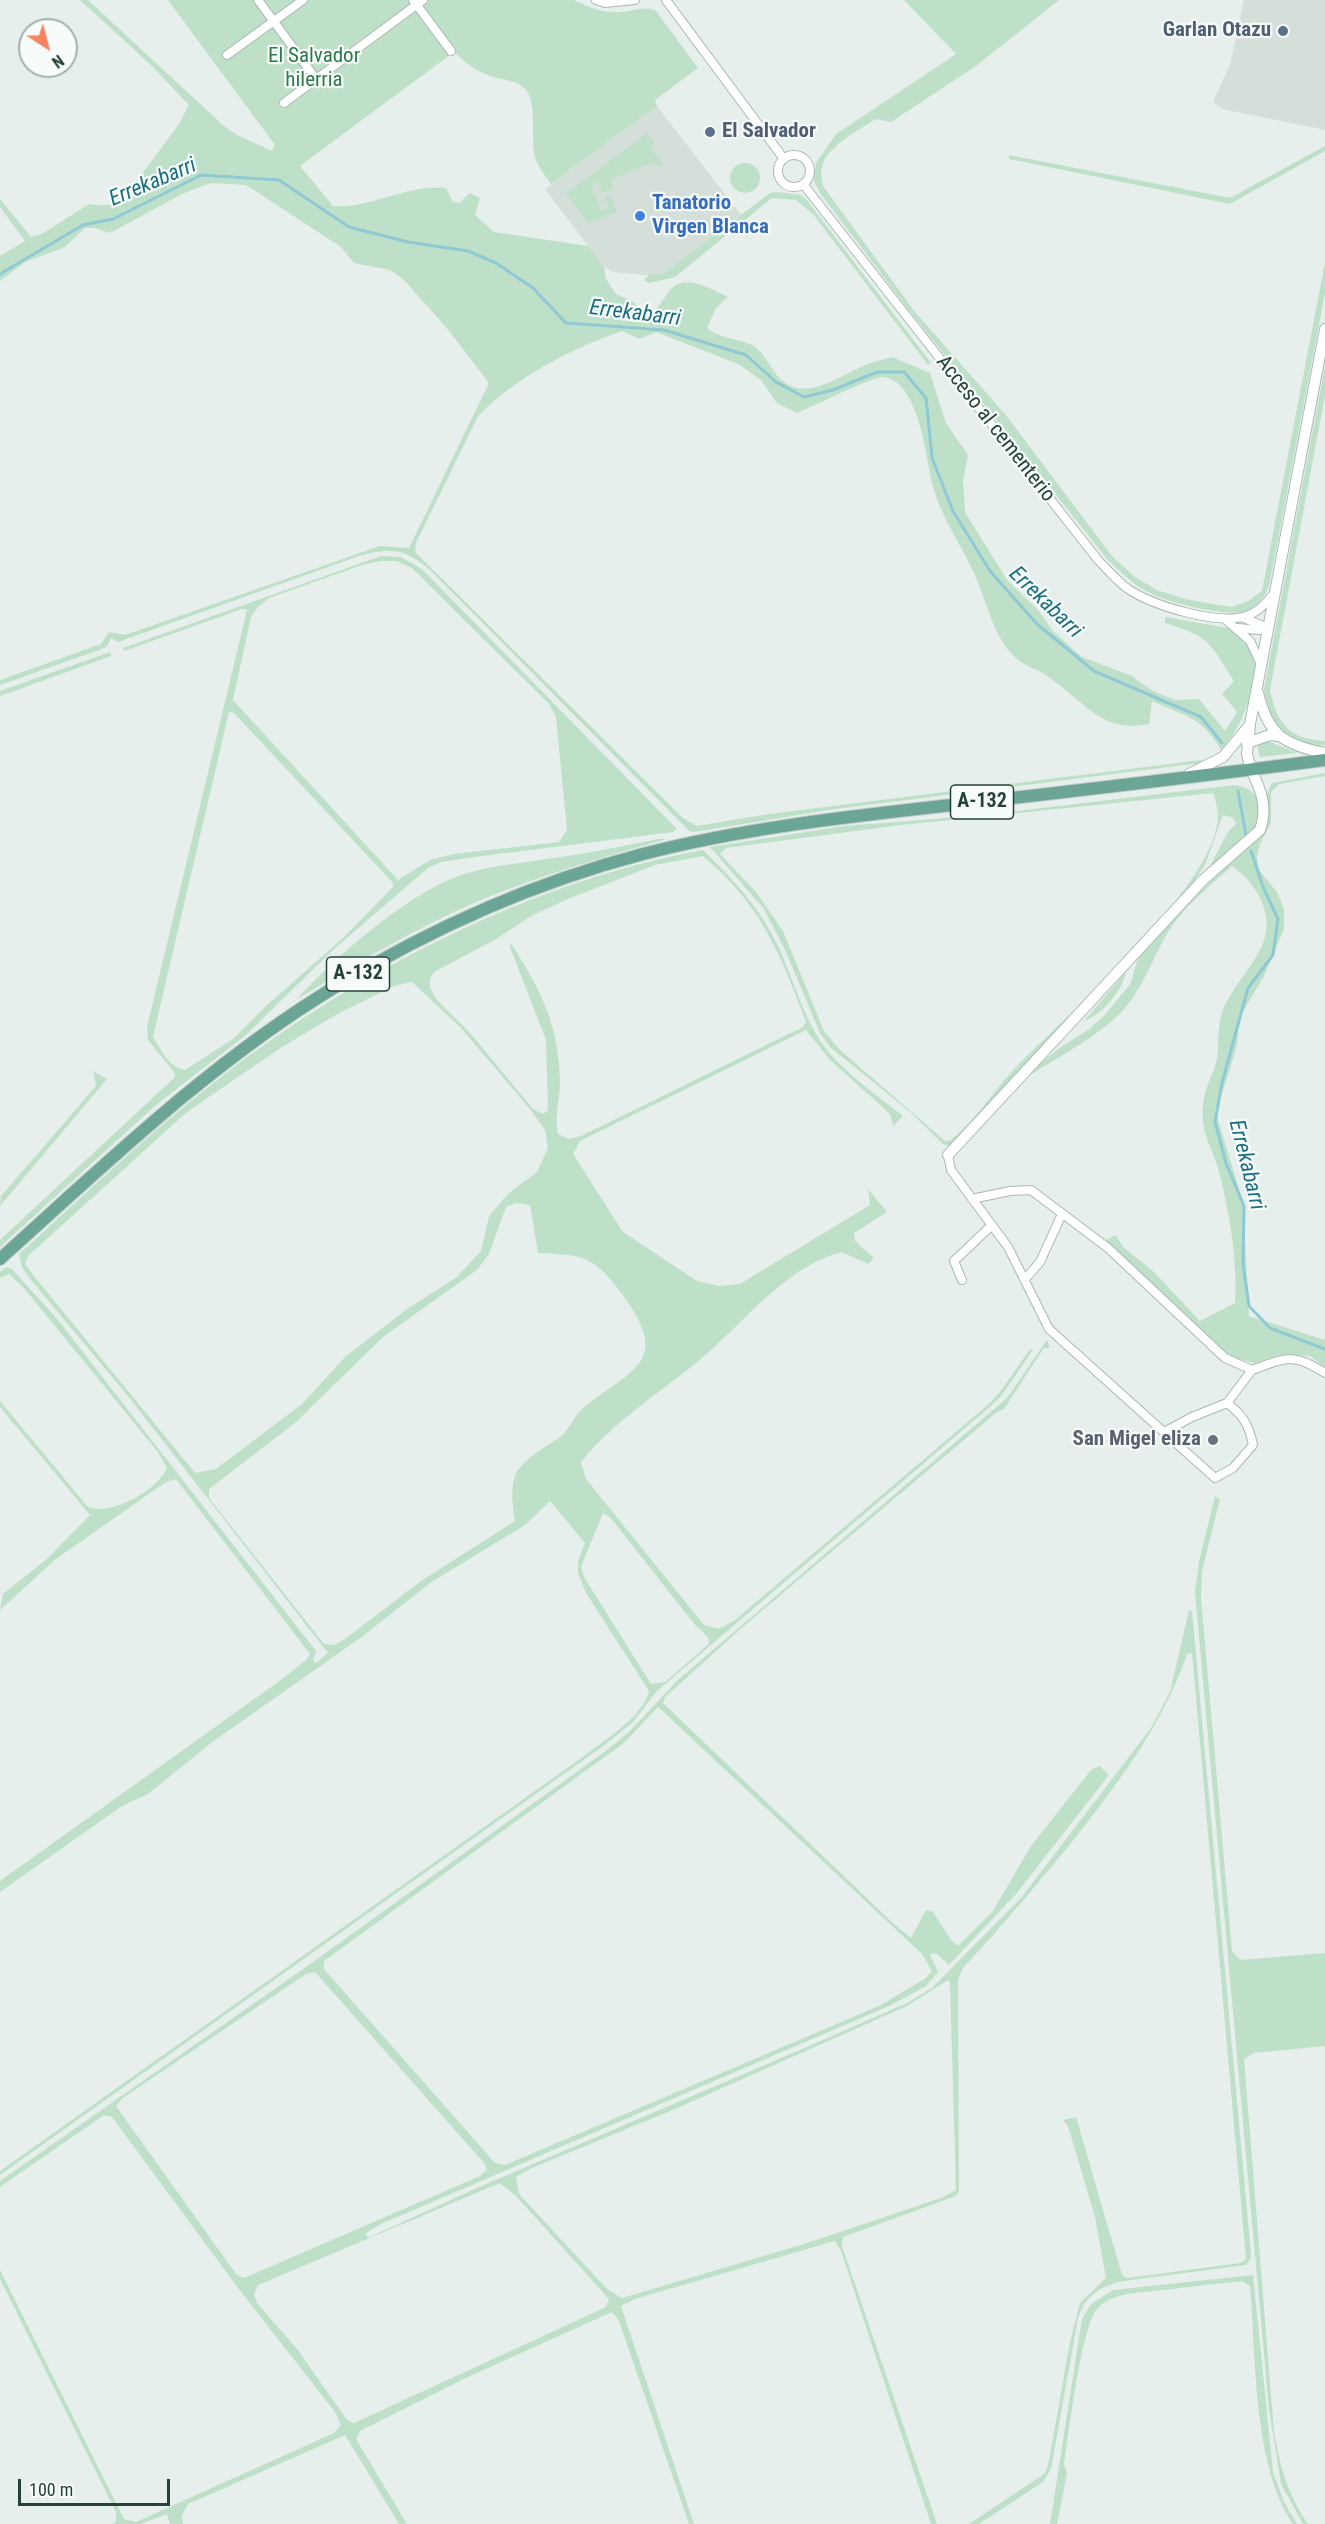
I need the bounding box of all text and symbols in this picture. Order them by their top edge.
north arrow [18,18,78,78]
place label: Garlan Otazu [1163,18,1271,44]
marker: Garlan Otazu [1276,24,1290,38]
park label: El Salvador hilerria [268,44,360,94]
text: N [48,51,67,72]
place label: El Salvador [722,119,816,145]
marker: El Salvador [703,125,717,139]
water label: Errekabarri [106,153,200,213]
place label: Tanatorio Virgen Blanca [652,191,769,241]
marker: Tanatorio Virgen Blanca [633,209,647,223]
water label: Errekabarri [588,295,682,333]
street label: Acceso al cementerio [930,351,1060,507]
water label: Errekabarri [1003,562,1087,644]
road number: A-132 [950,785,1014,819]
road number: A-132 [326,957,389,991]
water label: Errekabarri [1222,1117,1270,1213]
place label: San Migel eliza [1073,1427,1201,1453]
marker: San Migel eliza [1206,1433,1220,1447]
scale bar [21,2467,172,2505]
text: 100 m [29,2479,73,2500]

